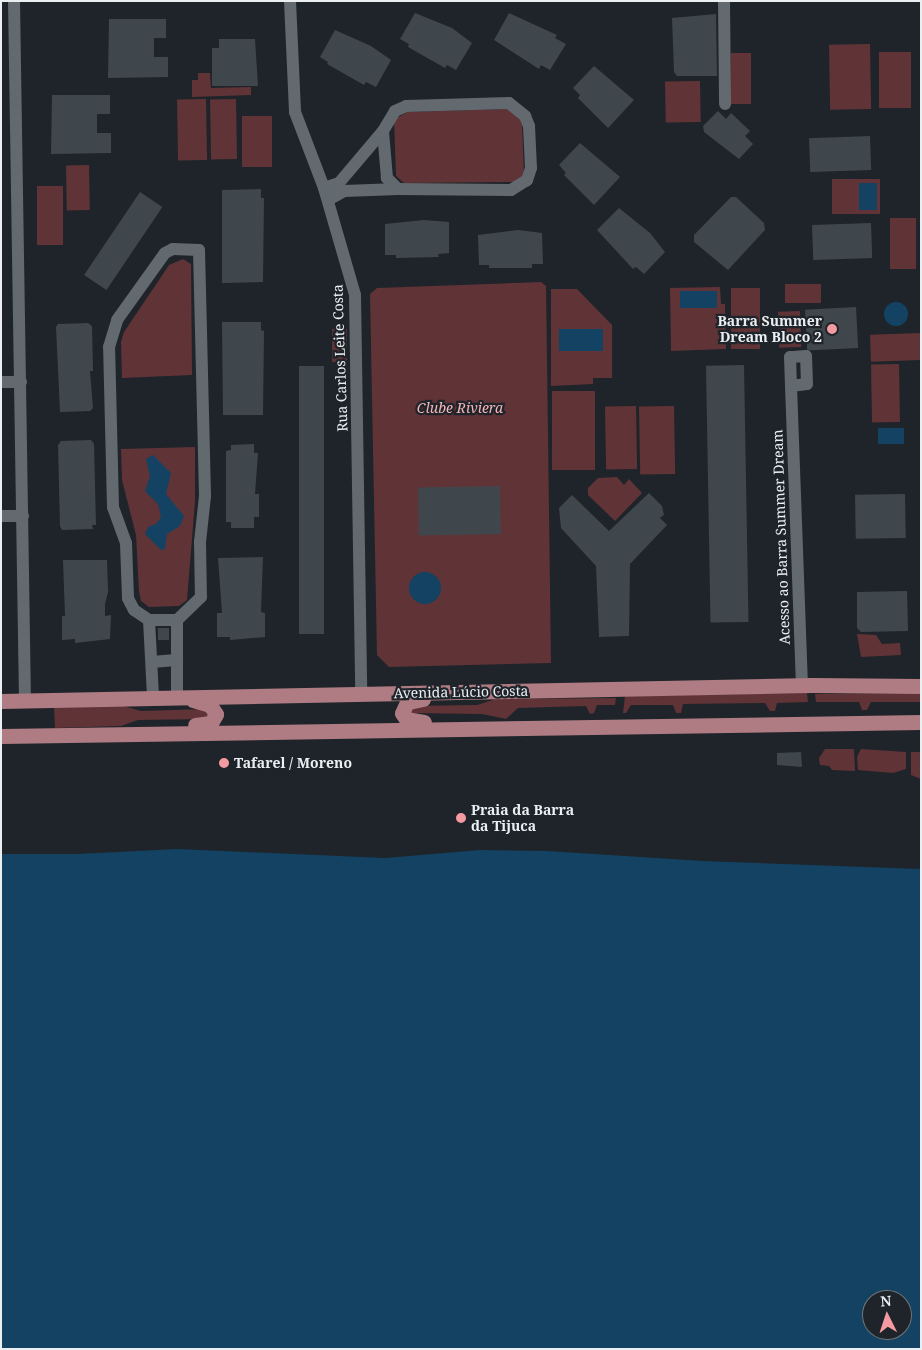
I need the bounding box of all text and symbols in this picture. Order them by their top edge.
street label: Rua Carlos Leite Costa [329,284,351,432]
place label: Barra Summer Dream Bloco 2 [717,313,822,346]
marker: Barra Summer Dream Bloco 2 [826,323,838,335]
park label: Clube Riviera [417,400,503,416]
street label: Acesso ao Barra Summer Dream [769,429,793,645]
street label: Avenida Lúcio Costa [393,682,529,702]
place label: Tafarel / Moreno [234,755,352,771]
marker: Tafarel / Moreno [218,757,230,769]
place label: Praia da Barra da Tijuca [471,802,574,834]
marker: Praia da Barra da Tijuca [455,812,467,824]
north arrow [862,1290,912,1340]
text: N [880,1291,892,1310]

